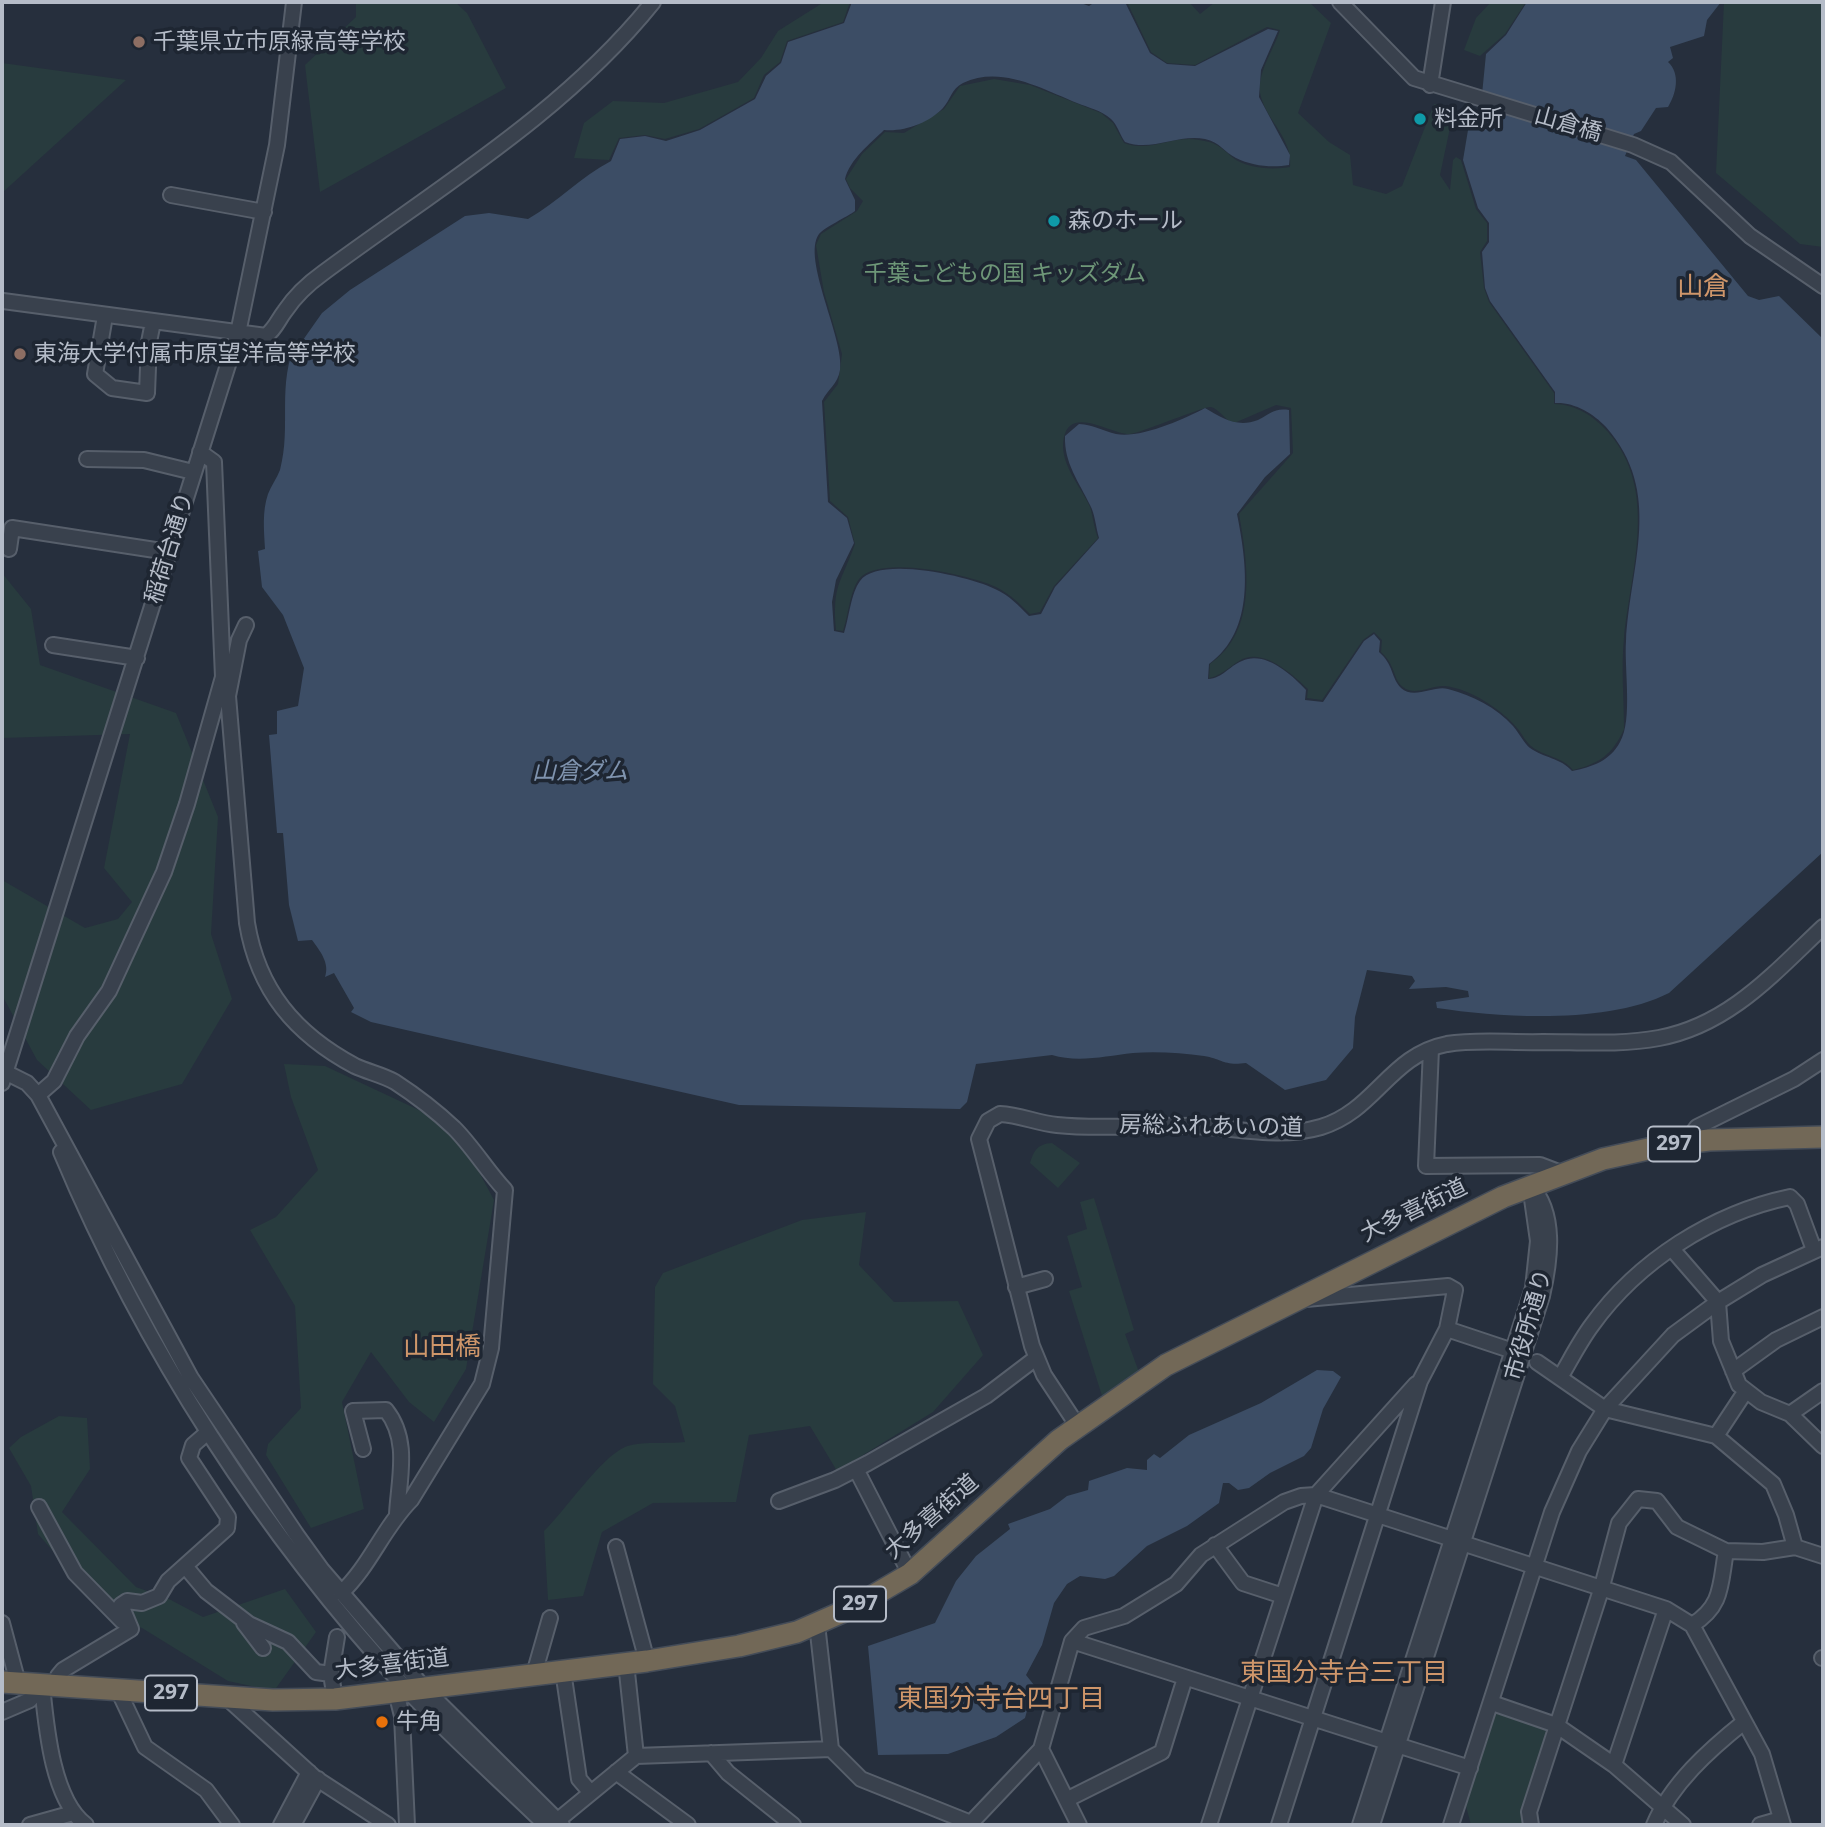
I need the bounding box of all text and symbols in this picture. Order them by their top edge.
place label: 千葉県立市原緑高等学校 [153,28,406,56]
marker: 千葉県立市原緑高等学校 [131,34,147,50]
street label: 山倉橋 [1531,102,1605,148]
place label: 料金所 [1434,105,1503,133]
marker: 料金所 [1412,111,1428,127]
place label: 森のホール [1068,207,1183,235]
marker: 森のホール [1046,213,1062,229]
park label: 千葉こどもの国 キッズダム [864,260,1146,288]
district label: 山倉 [1677,272,1729,304]
place label: 東海大学付属市原望洋高等学校 [34,340,356,368]
marker: 東海大学付属市原望洋高等学校 [12,346,28,362]
street label: 稲荷台通り [140,489,200,607]
water label: 山倉ダム [532,758,628,786]
street label: 房総ふれあいの道 [1119,1112,1303,1142]
road number: 297 [1648,1126,1700,1162]
street label: 大多喜街道 [1356,1173,1472,1249]
street label: 市役所通り [1500,1266,1558,1384]
district label: 山田橋 [403,1332,481,1364]
street label: 大多喜街道 [880,1469,984,1565]
road number: 297 [834,1586,886,1622]
street label: 大多喜街道 [333,1644,451,1686]
district label: 東国分寺台三丁目 [1240,1658,1448,1690]
road number: 297 [145,1676,197,1710]
district label: 東国分寺台四丁目 [897,1684,1105,1716]
place label: 牛角 [396,1708,442,1736]
marker: 牛角 [374,1714,390,1730]

